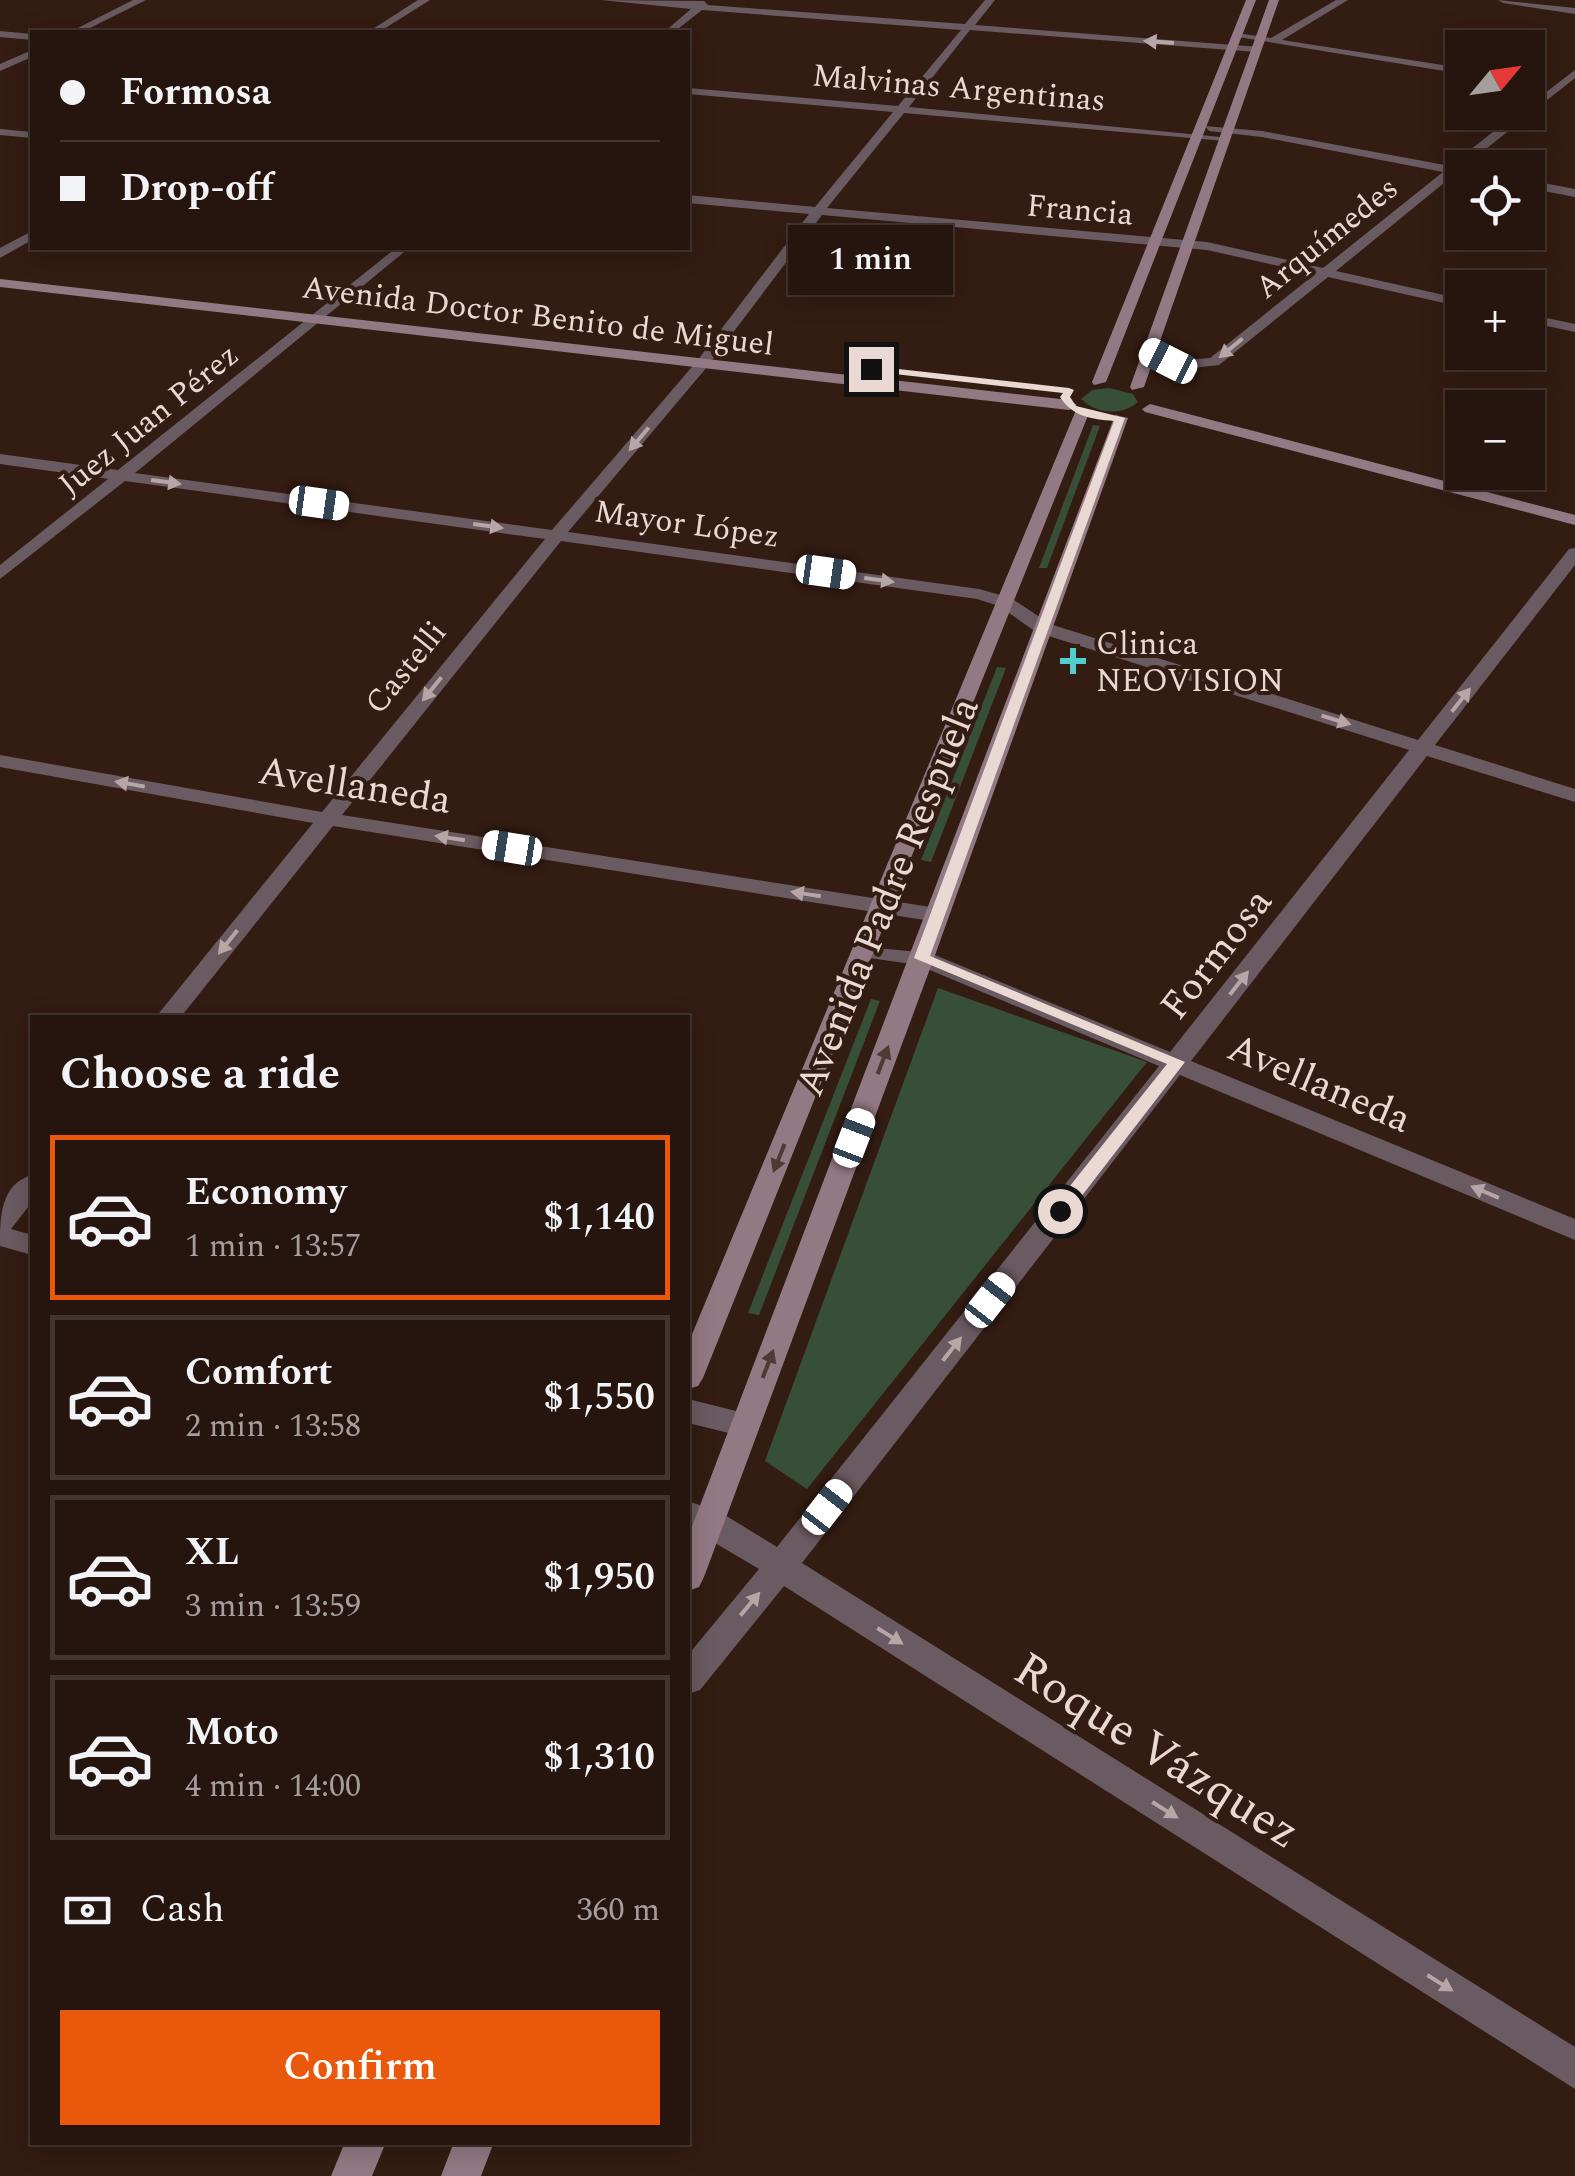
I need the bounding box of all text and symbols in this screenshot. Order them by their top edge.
north arrow [1445,30,1545,130]
map controls [1445,30,1545,490]
one-way arrow [1143,33,1174,49]
street label: Malvinas Argentinas [810,51,1108,126]
text: Formosa [120,64,271,122]
button: locate [1445,150,1545,250]
text: Drop-off [120,160,274,218]
street label: Arquímedes [1244,165,1409,312]
street label: Francia [1024,181,1136,240]
callout: 1 min [788,224,954,294]
text: 1 min [829,235,912,284]
street label: Avenida Doctor Benito de Miguel [299,263,776,370]
button: + [1445,270,1545,370]
street label: Juez Juan Pérez [48,332,250,509]
car [1134,334,1202,388]
one-way arrow [1218,337,1243,358]
route end [849,347,894,392]
button: − [1445,390,1545,490]
one-way arrow [629,426,650,451]
one-way arrow [151,474,182,490]
car [287,484,351,522]
street label: Mayor López [591,487,782,562]
one-way arrow [473,518,504,534]
car [794,553,858,591]
one-way arrow [864,572,896,588]
street label: Castelli [353,611,459,725]
place label: Clinica NEOVISION [1096,620,1284,706]
marker: Clinica NEOVISION [1060,648,1086,674]
one-way arrow [422,677,443,702]
one-way arrow [1450,687,1470,713]
street label: Avenida Padre Respuela [780,688,996,1106]
one-way arrow [1322,713,1352,728]
street label: Avellaneda [254,741,456,832]
one-way arrow [113,776,145,791]
car [480,828,544,868]
one-way arrow [434,830,465,845]
street label: Formosa [1146,875,1289,1034]
one-way arrow [789,886,821,901]
one-way arrow [218,929,239,955]
one-way arrow [1228,971,1249,996]
street label: Avellaneda [1218,1018,1421,1151]
text: Choose a ride [60,1040,340,1109]
one-way arrow [876,1045,891,1075]
car [829,1105,879,1171]
one-way arrow [770,1143,786,1173]
text: Economy [185,1164,346,1222]
icon: car [65,1173,155,1263]
one-way arrow [1470,1184,1500,1200]
text: $1,140 [543,1189,655,1247]
route start [1038,1189,1083,1234]
text: 1 min · 13:57 [185,1222,361,1271]
car [960,1267,1020,1333]
one-way arrow [941,1336,962,1362]
text: Comfort [185,1344,332,1402]
one-way arrow [761,1349,776,1379]
icon: car [65,1353,155,1443]
text: $1,550 [543,1369,655,1427]
text: 2 min · 13:58 [185,1402,361,1451]
car [797,1474,857,1540]
text: XL [185,1524,239,1582]
icon: car [65,1533,155,1623]
text: $1,950 [543,1549,655,1607]
text: 3 min · 13:59 [185,1582,361,1631]
one-way arrow [739,1591,760,1616]
one-way arrow [877,1627,904,1645]
street label: Roque Vázquez [999,1634,1314,1868]
text: Moto [185,1704,279,1762]
icon: car [65,1713,155,1803]
text: $1,310 [543,1729,655,1787]
text: 4 min · 14:00 [185,1762,361,1811]
one-way arrow [1151,1800,1179,1818]
text: Cash [140,1881,225,1939]
icon: cash [60,1883,115,1938]
text: 360 m [576,1886,660,1935]
one-way arrow [1426,1974,1454,1992]
button: Confirm [60,2010,660,2125]

